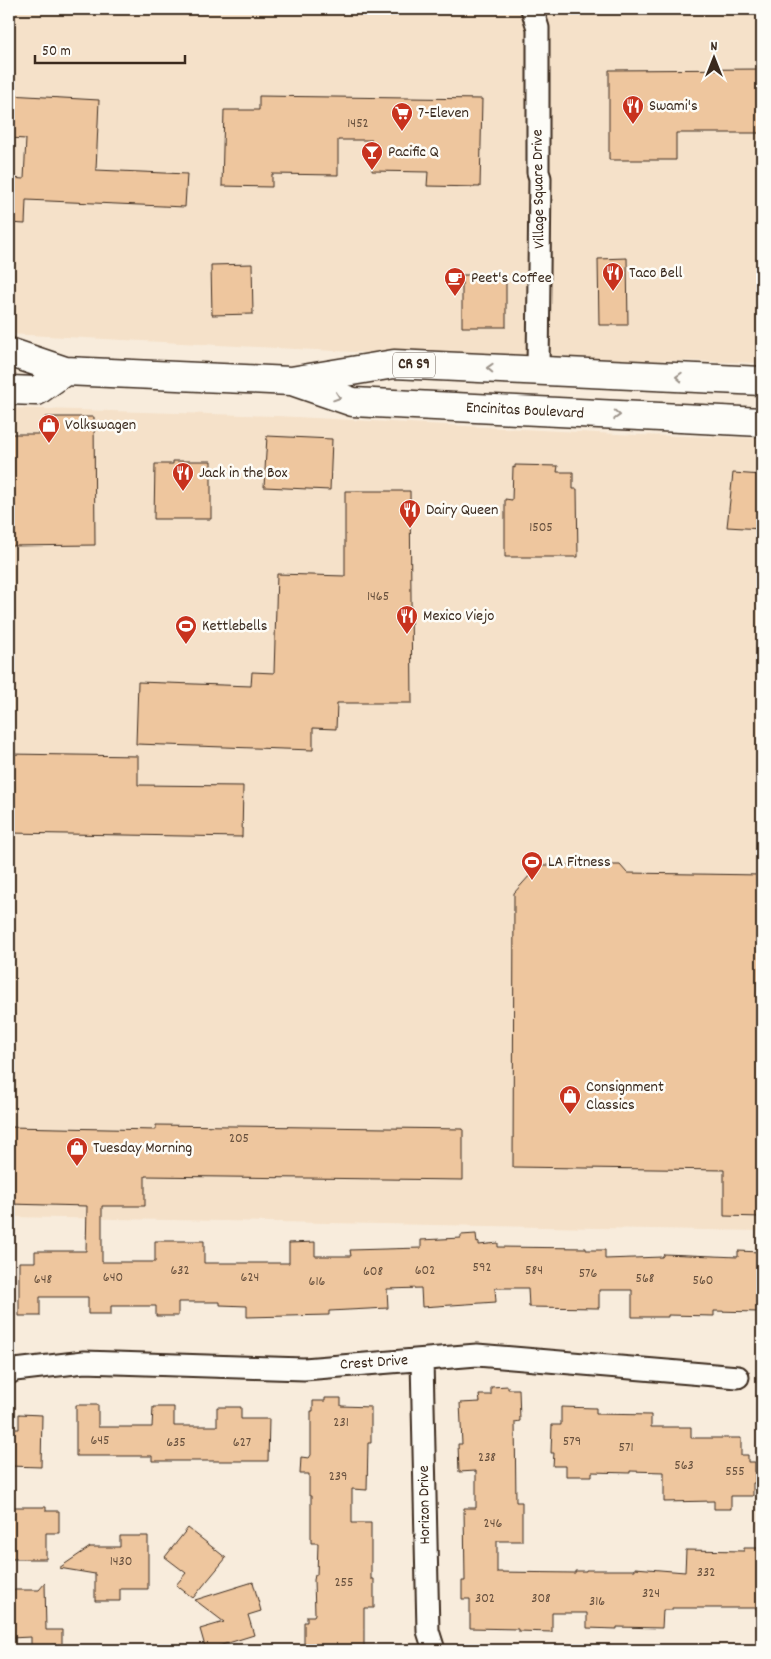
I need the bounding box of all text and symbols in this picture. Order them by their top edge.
scale bar [35,32,185,64]
north arrow [688,32,738,82]
text: N [711,37,718,57]
text: 50 m [42,41,71,63]
restaurant icon: Swami's [621,94,645,125]
place label: Swami's [649,95,698,118]
supermarket icon: 7-Eleven [390,101,414,132]
place label: 7-Eleven [418,102,469,125]
house number: 1452 [347,114,369,134]
street label: Village Square Drive [526,129,552,249]
bar icon: Pacific Q [360,140,384,171]
place label: Pacific Q [388,141,439,164]
restaurant icon: Taco Bell [601,261,625,292]
place label: Taco Bell [629,262,683,285]
cafe icon: Peet's Coffee [443,266,467,297]
place label: Peet's Coffee [471,267,552,290]
road number: CR S9 [393,352,435,378]
one-way arrow [486,363,494,374]
one-way arrow [675,372,683,383]
one-way arrow [333,391,341,401]
street label: Encinitas Boulevard [465,396,585,426]
one-way arrow [613,410,621,421]
shop icon: Volkswagen [37,413,61,444]
place label: Volkswagen [65,414,136,437]
restaurant icon: Jack in the Box [171,461,195,492]
place label: Jack in the Box [199,462,288,485]
restaurant icon: Dairy Queen [398,498,422,529]
place label: Dairy Queen [426,499,498,522]
house number: 1505 [529,518,553,538]
house number: 1465 [367,587,389,607]
restaurant icon: Mexico Viejo [395,604,419,635]
place label: Mexico Viejo [423,605,494,628]
sports icon: Kettlebells [174,614,198,645]
place label: Kettlebells [202,615,268,638]
sports icon: LA Fitness [520,850,544,881]
place label: LA Fitness [548,851,611,874]
place label: Consignment Classics [586,1076,664,1117]
shop icon: Consignment Classics [558,1084,582,1115]
house number: 205 [229,1129,249,1149]
shop icon: Tuesday Morning [65,1136,89,1167]
place label: Tuesday Morning [93,1137,192,1160]
house number: 592 [472,1258,492,1278]
house number: 632 [170,1261,190,1281]
house number: 602 [415,1261,435,1281]
house number: 584 [525,1261,543,1281]
house number: 608 [363,1262,383,1282]
house number: 576 [579,1264,597,1284]
house number: 640 [103,1268,123,1288]
house number: 624 [241,1268,259,1288]
house number: 568 [636,1269,655,1289]
house number: 648 [34,1270,53,1290]
house number: 560 [693,1271,713,1291]
house number: 616 [309,1272,326,1292]
street label: Crest Drive [339,1349,409,1377]
house number: 231 [333,1413,349,1433]
house number: 645 [90,1431,110,1451]
house number: 579 [563,1432,581,1452]
house number: 635 [166,1433,186,1453]
house number: 627 [233,1433,251,1453]
house number: 571 [619,1438,633,1458]
house number: 238 [478,1448,496,1468]
house number: 563 [674,1456,694,1476]
house number: 555 [725,1462,745,1482]
street label: Horizon Drive [413,1465,437,1545]
house number: 239 [329,1467,347,1487]
house number: 246 [484,1514,503,1534]
house number: 1430 [110,1552,132,1572]
house number: 332 [697,1563,715,1583]
house number: 255 [334,1573,354,1593]
house number: 324 [642,1584,660,1604]
house number: 302 [475,1589,495,1609]
house number: 308 [531,1589,551,1609]
house number: 316 [589,1592,605,1612]

